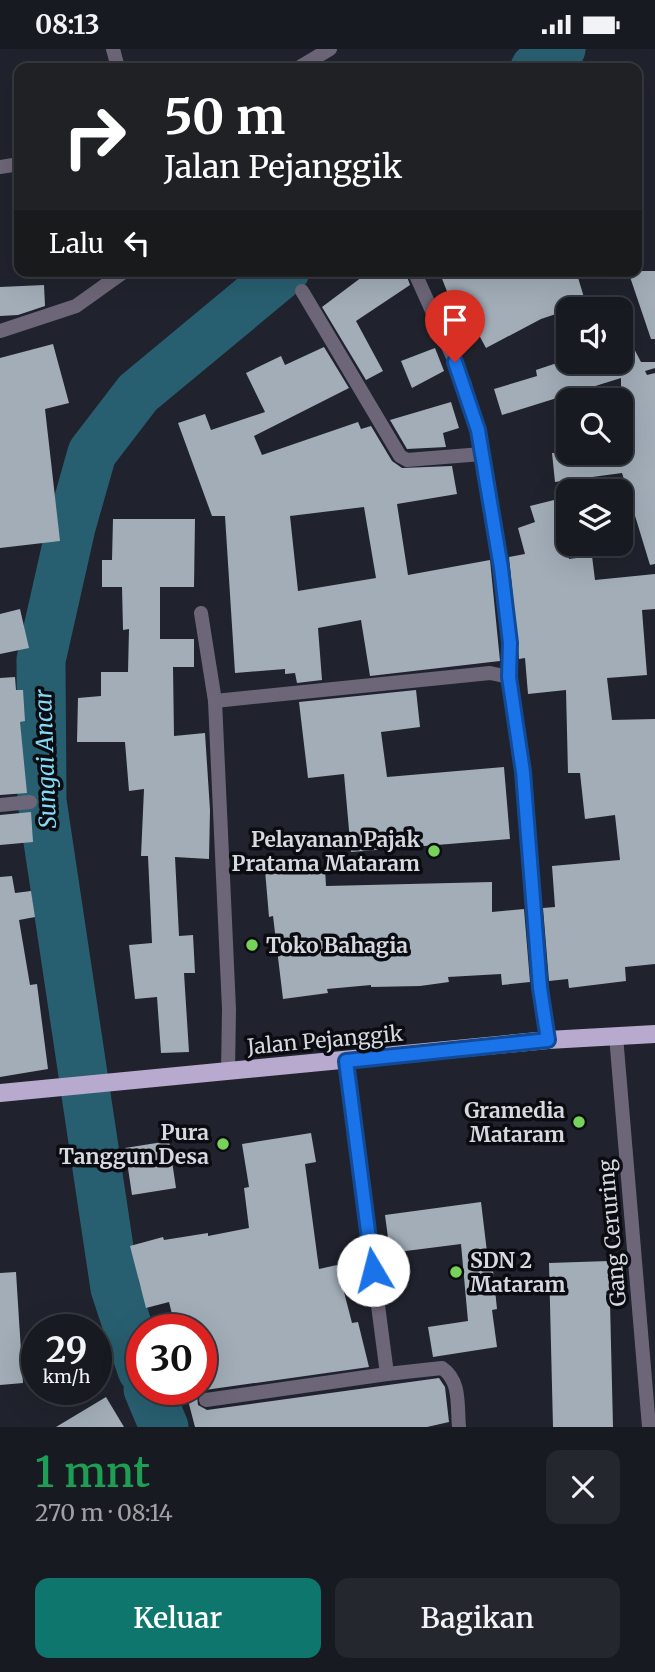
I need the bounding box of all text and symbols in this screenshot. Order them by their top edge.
text: 08:13 [35,8,100,41]
text: 50 m [164,86,285,147]
icon: right [49,91,140,182]
text: Jalan Pejanggik [164,147,402,187]
icon: left [118,224,156,262]
text: Lalu [49,227,104,260]
pin [425,290,485,362]
map controls [556,297,633,556]
button: sound [556,297,633,374]
icon: arrive [436,301,474,339]
button: search [556,388,633,465]
button: layers [556,479,633,556]
water label: Sungai Ancar [28,688,62,829]
place label: Pelayanan Pajak Pratama Mataram [232,826,420,877]
marker: Pelayanan Pajak Pratama Mataram [426,843,442,859]
place label: Toko Bahagia [266,932,408,959]
marker: Toko Bahagia [244,937,260,953]
street label: Jalan Pejanggik [245,1020,405,1060]
place label: Gramedia Mataram [464,1097,565,1148]
marker: Gramedia Mataram [571,1114,587,1130]
place label: Pura Tanggun Desa [59,1119,209,1170]
marker: Pura Tanggun Desa [215,1136,231,1152]
street label: Gang Ceruring [592,1158,632,1308]
position arrow [336,1233,410,1307]
place label: SDN 2 Mataram [470,1247,565,1298]
marker: SDN 2 Mataram [448,1264,464,1280]
speed limit sign: 30 [126,1314,217,1405]
text: 29 [46,1328,87,1372]
text: km/h [43,1365,90,1388]
text: 1 mnt [35,1446,150,1498]
button: close [546,1450,620,1524]
text: 270 m · 08:14 [35,1498,173,1527]
button: Keluar [35,1578,321,1658]
button: Bagikan [335,1578,620,1658]

